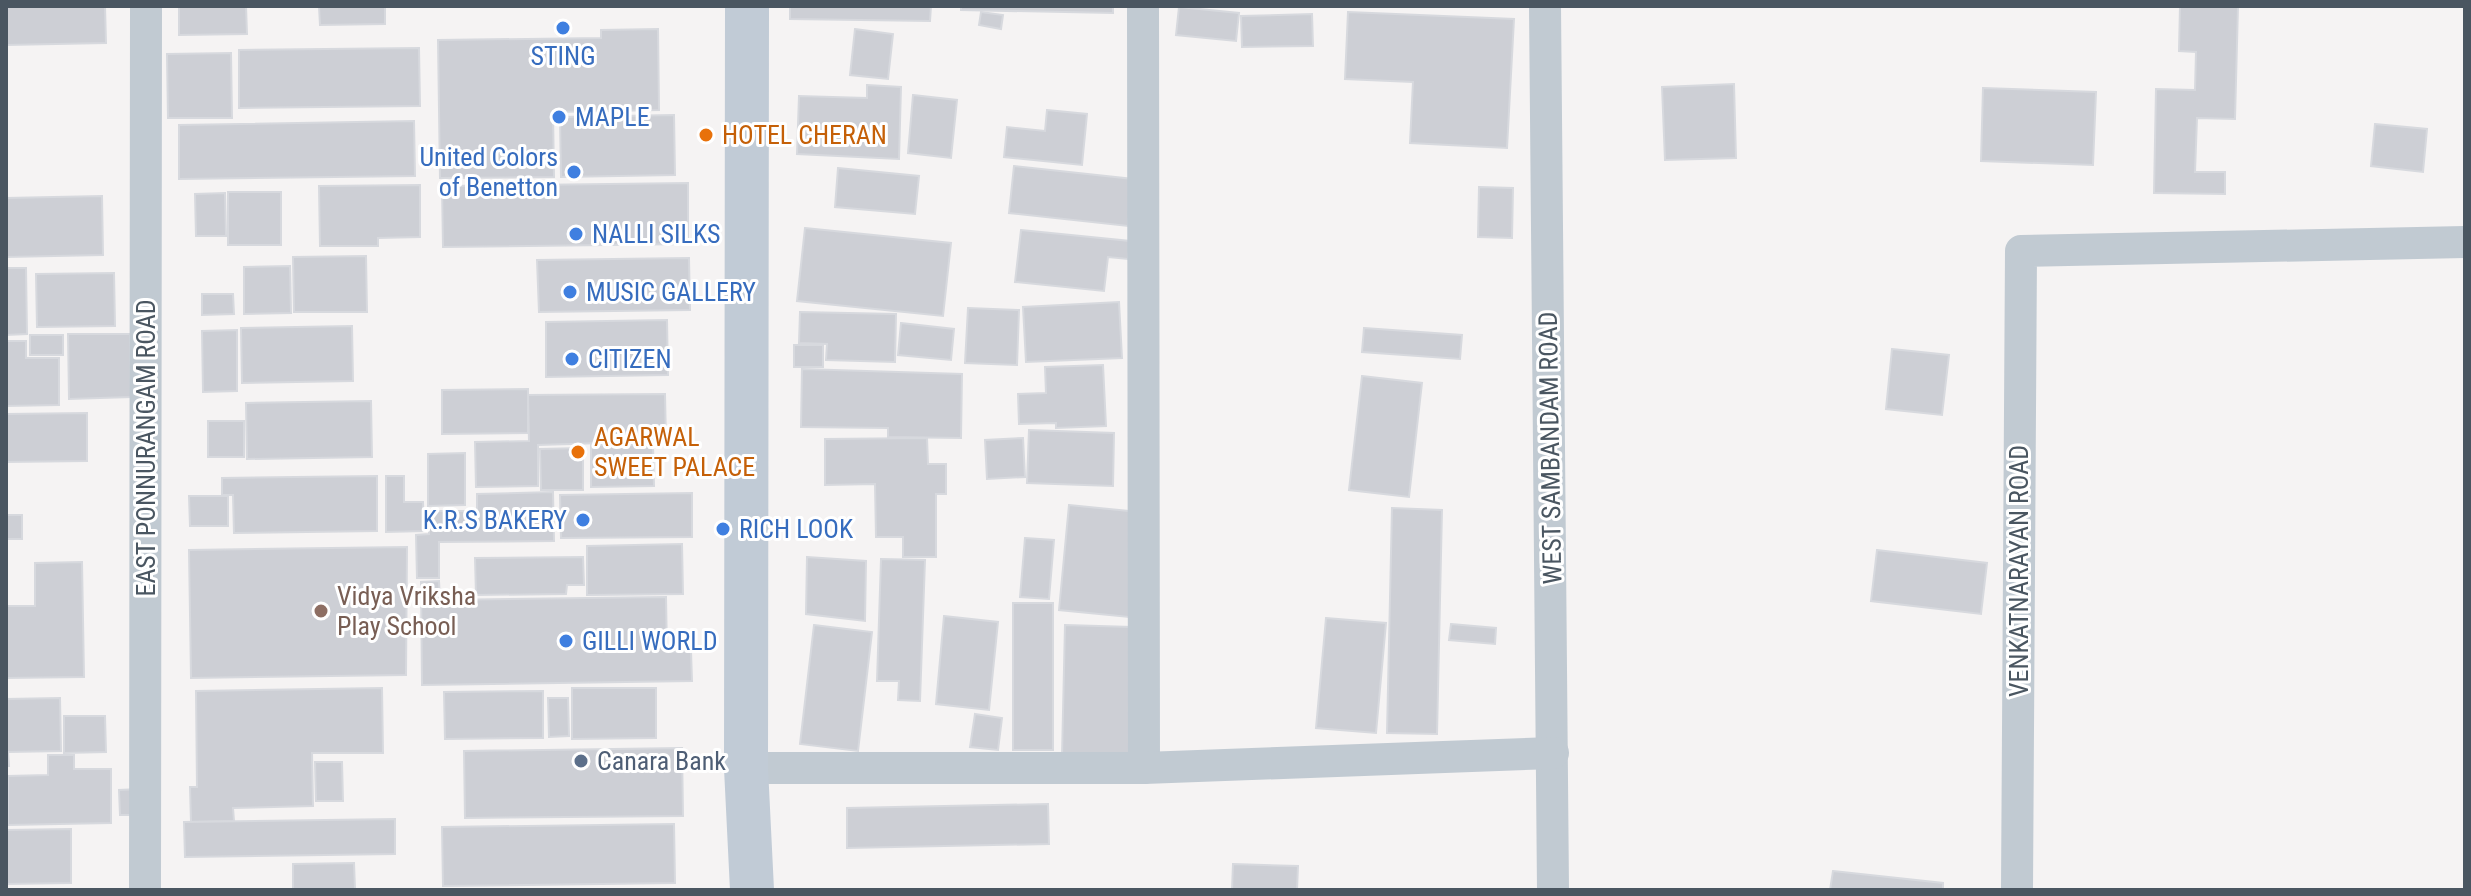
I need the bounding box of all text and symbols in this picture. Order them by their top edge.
marker: STING [554,19,572,37]
place label: STING [531,41,596,71]
place label: MAPLE [575,102,650,132]
marker: MAPLE [550,108,568,126]
place label: HOTEL CHERAN [722,120,887,150]
marker: HOTEL CHERAN [697,126,715,144]
place label: United Colors of Benetton [420,142,558,202]
marker: United Colors of Benetton [565,163,583,181]
place label: NALLI SILKS [592,219,721,249]
marker: NALLI SILKS [567,225,585,243]
place label: MUSIC GALLERY [586,277,756,307]
marker: MUSIC GALLERY [561,283,579,301]
street label: EAST PONNURANGAM ROAD [131,299,161,597]
street label: WEST SAMBANDAM ROAD [1533,311,1567,585]
place label: CITIZEN [588,344,672,374]
marker: CITIZEN [563,350,581,368]
place label: AGARWAL SWEET PALACE [594,422,755,482]
marker: AGARWAL SWEET PALACE [569,443,587,461]
street label: VENKATNARAYAN ROAD [2004,445,2034,697]
place label: K.R.S BAKERY [423,505,567,535]
marker: K.R.S BAKERY [574,511,592,529]
place label: RICH LOOK [739,514,854,544]
marker: RICH LOOK [714,520,732,538]
place label: Vidya Vriksha Play School [337,581,476,641]
marker: Vidya Vriksha Play School [312,602,330,620]
place label: GILLI WORLD [582,626,718,656]
marker: GILLI WORLD [557,632,575,650]
place label: Canara Bank [597,746,726,776]
marker: Canara Bank [572,752,590,770]

